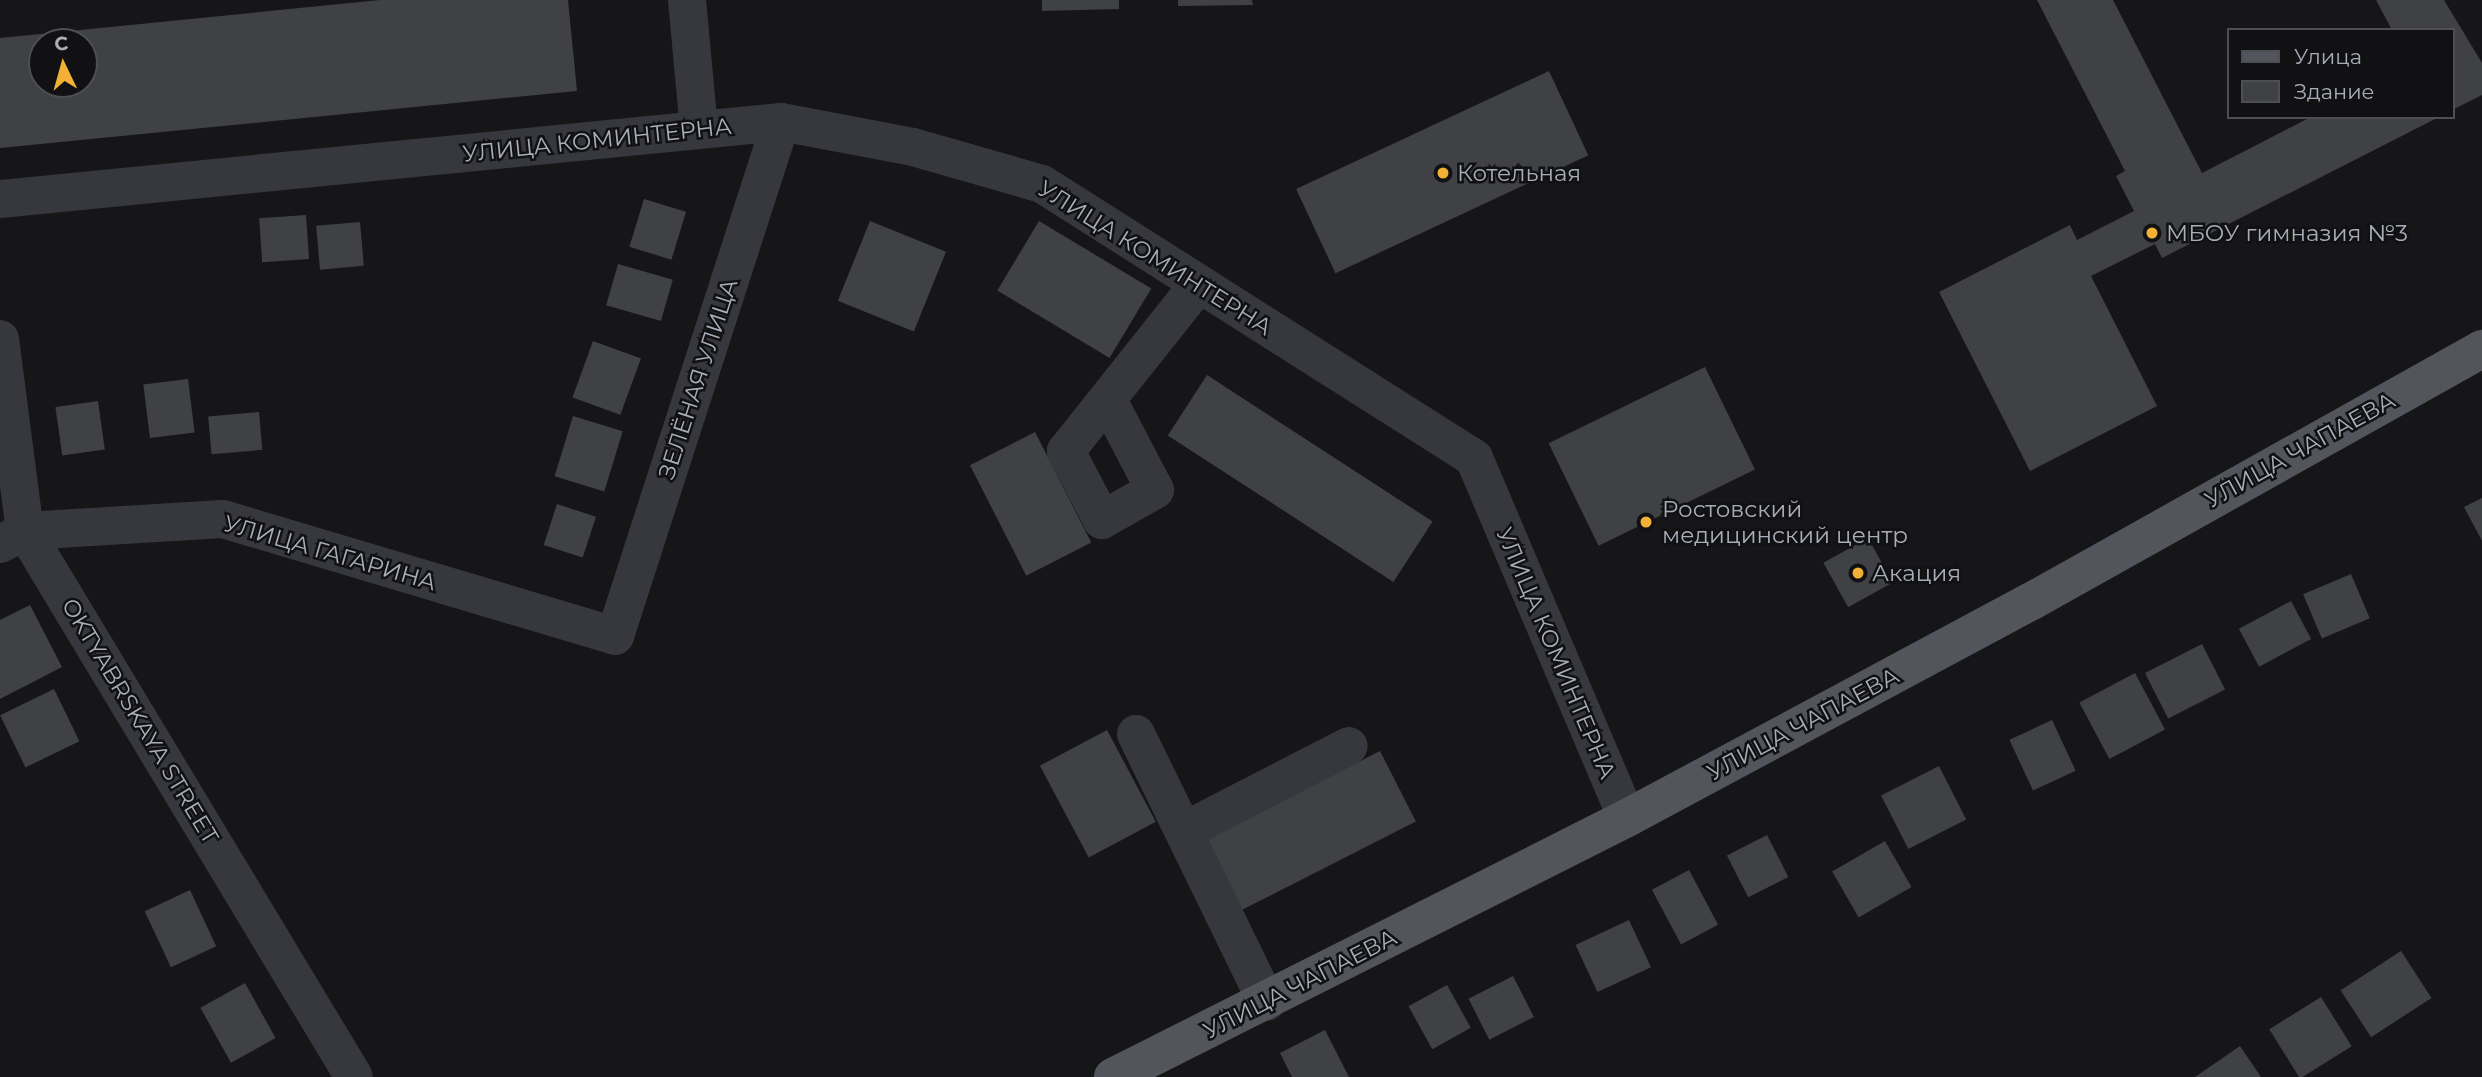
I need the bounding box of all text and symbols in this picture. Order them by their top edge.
north arrow [28,28,98,98]
legend [2226,28,2454,119]
text: С [53,32,69,56]
text: Улица [2294,44,2362,69]
text: Здание [2294,79,2375,104]
street label: УЛИЦА КОМИНТЕРНА [461,112,733,168]
place label: Котельная [1457,159,1581,187]
marker: Котельная [1435,165,1451,181]
street label: УЛИЦА КОМИНТЕРНА [1033,175,1277,341]
place label: МБОУ гимназия №3 [2166,219,2408,247]
marker: МБОУ гимназия №3 [2144,225,2160,241]
street label: ЗЕЛЁНАЯ УЛИЦА [653,275,743,483]
street label: УЛИЦА ЧАПАЕВА [2200,386,2400,514]
place label: Ростовский медицинский центр [1662,495,1908,549]
street label: УЛИЦА ГАГАРИНА [221,509,439,597]
marker: Ростовский медицинский центр [1636,512,1656,532]
street label: УЛИЦА КОМИНТЕРНА [1491,523,1621,783]
place label: Акация [1872,559,1961,587]
marker: Акация [1850,565,1866,581]
street label: OKTYABRSKAYA STREET [56,593,224,849]
street label: УЛИЦА ЧАПАЕВА [1702,662,1904,786]
street label: УЛИЦА ЧАПАЕВА [1199,923,1401,1045]

